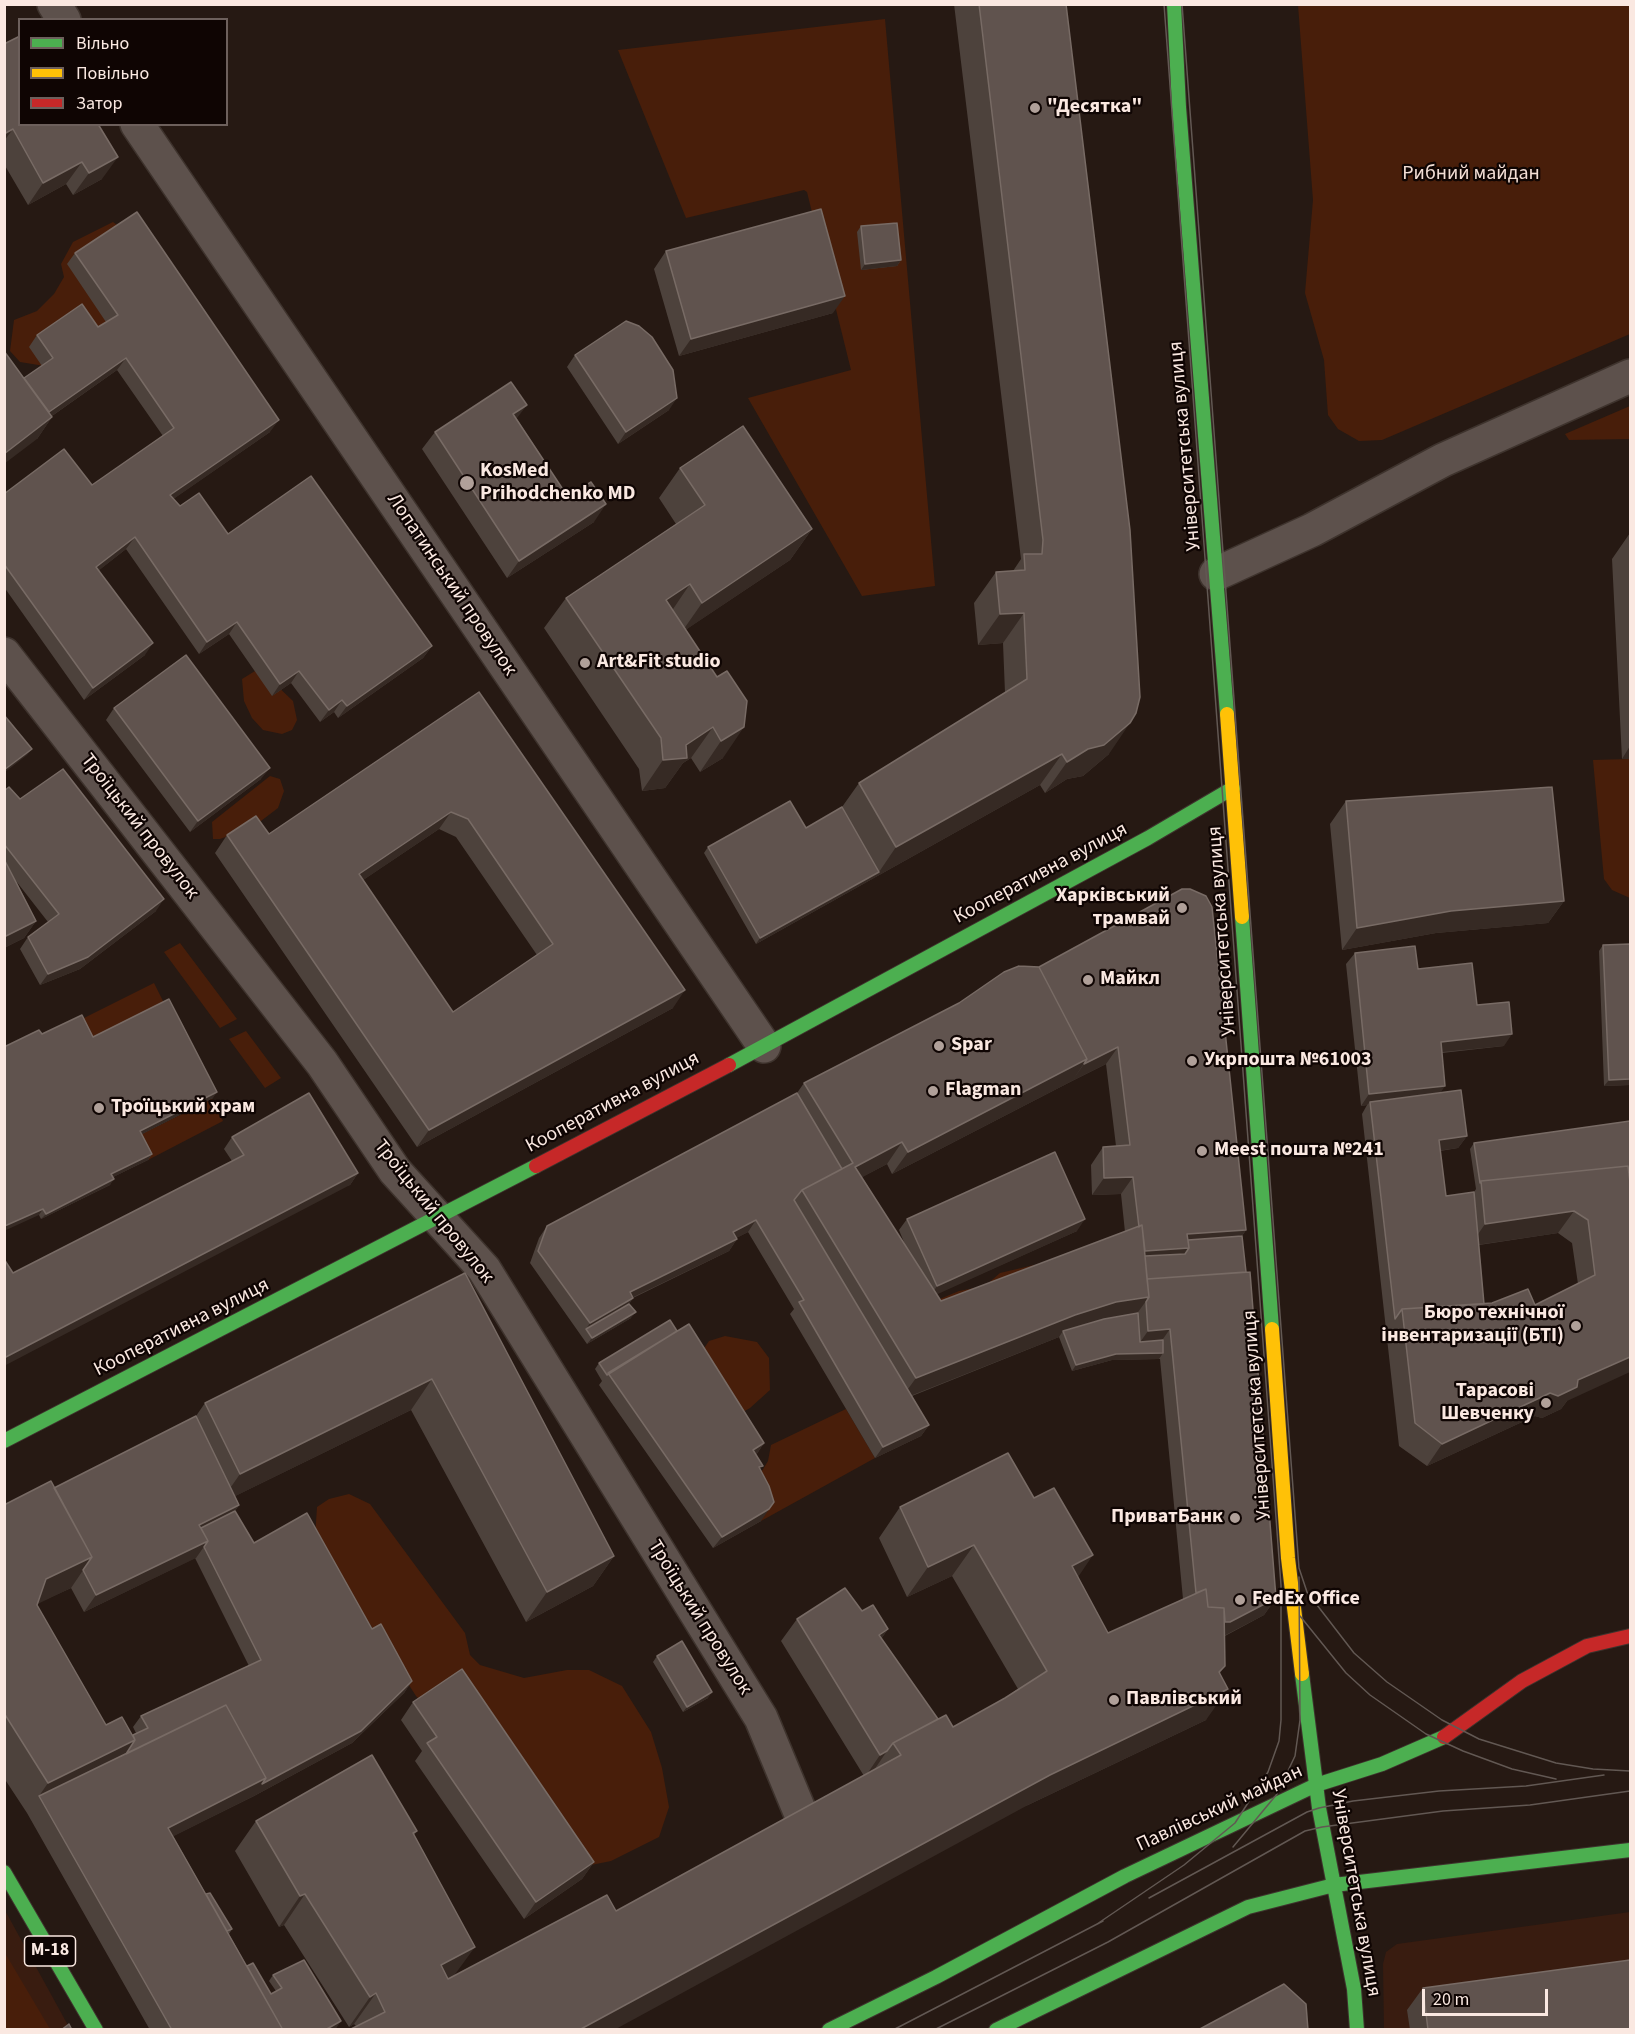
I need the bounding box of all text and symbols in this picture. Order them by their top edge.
legend [18,18,228,126]
text: Вільно [76,31,129,56]
text: Повільно [76,61,149,86]
text: Затор [76,91,123,116]
place label: "Десятка" [1047,96,1142,120]
marker: "Десятка" [1028,101,1042,115]
park label: Рибний майдан [1402,163,1540,187]
street label: Університетська вулиця [1165,340,1207,552]
place label: KosMed Prihodchenko MD [480,460,635,507]
marker: KosMed Prihodchenko MD [458,474,476,492]
street label: Лопатинський провулок [381,489,521,681]
place label: Art&Fit studio [597,651,721,675]
marker: Art&Fit studio [578,656,592,670]
street label: Троїцький провулок [75,750,203,904]
street label: Кооперативна вулиця [950,818,1132,930]
street label: Університетська вулиця [1204,825,1242,1037]
place label: Харківський трамвай [1056,885,1170,932]
marker: Харківський трамвай [1175,901,1189,915]
place label: Майкл [1100,968,1160,992]
marker: Майкл [1081,973,1095,987]
place label: Spar [951,1034,992,1058]
marker: Spar [932,1039,946,1053]
street label: Кооперативна вулиця [522,1047,704,1159]
place label: Укрпошта №61003 [1204,1049,1372,1073]
marker: Укрпошта №61003 [1185,1054,1199,1068]
place label: Flagman [945,1079,1022,1103]
marker: Flagman [926,1084,940,1098]
place label: Троїцький храм [111,1096,255,1120]
marker: Троїцький храм [92,1101,106,1115]
street label: Троїцький провулок [368,1135,498,1289]
place label: Meest пошта №241 [1214,1139,1384,1163]
marker: Meest пошта №241 [1195,1144,1209,1158]
street label: Кооперативна вулиця [90,1273,274,1383]
place label: Бюро технічної інвентаризації (БТІ) [1381,1302,1564,1349]
street label: Університетська вулиця [1239,1309,1277,1521]
marker: Бюро технічної інвентаризації (БТІ) [1569,1319,1583,1333]
place label: Тарасові Шевченку [1441,1380,1534,1427]
marker: Тарасові Шевченку [1539,1396,1553,1410]
place label: ПриватБанк [1111,1506,1223,1530]
marker: ПриватБанк [1228,1511,1242,1525]
street label: Троїцький провулок [642,1536,756,1700]
place label: FedEx Office [1252,1588,1360,1612]
marker: FedEx Office [1233,1593,1247,1607]
place label: Павлівський [1126,1688,1242,1712]
marker: Павлівський [1107,1693,1121,1707]
street label: Павлівський майдан [1133,1760,1307,1858]
street label: Університетська вулиця [1325,1787,1385,1999]
road number: М-18 [25,1936,76,1966]
scale bar [1425,1977,1551,2015]
text: 20 m [1433,1987,1469,2012]

